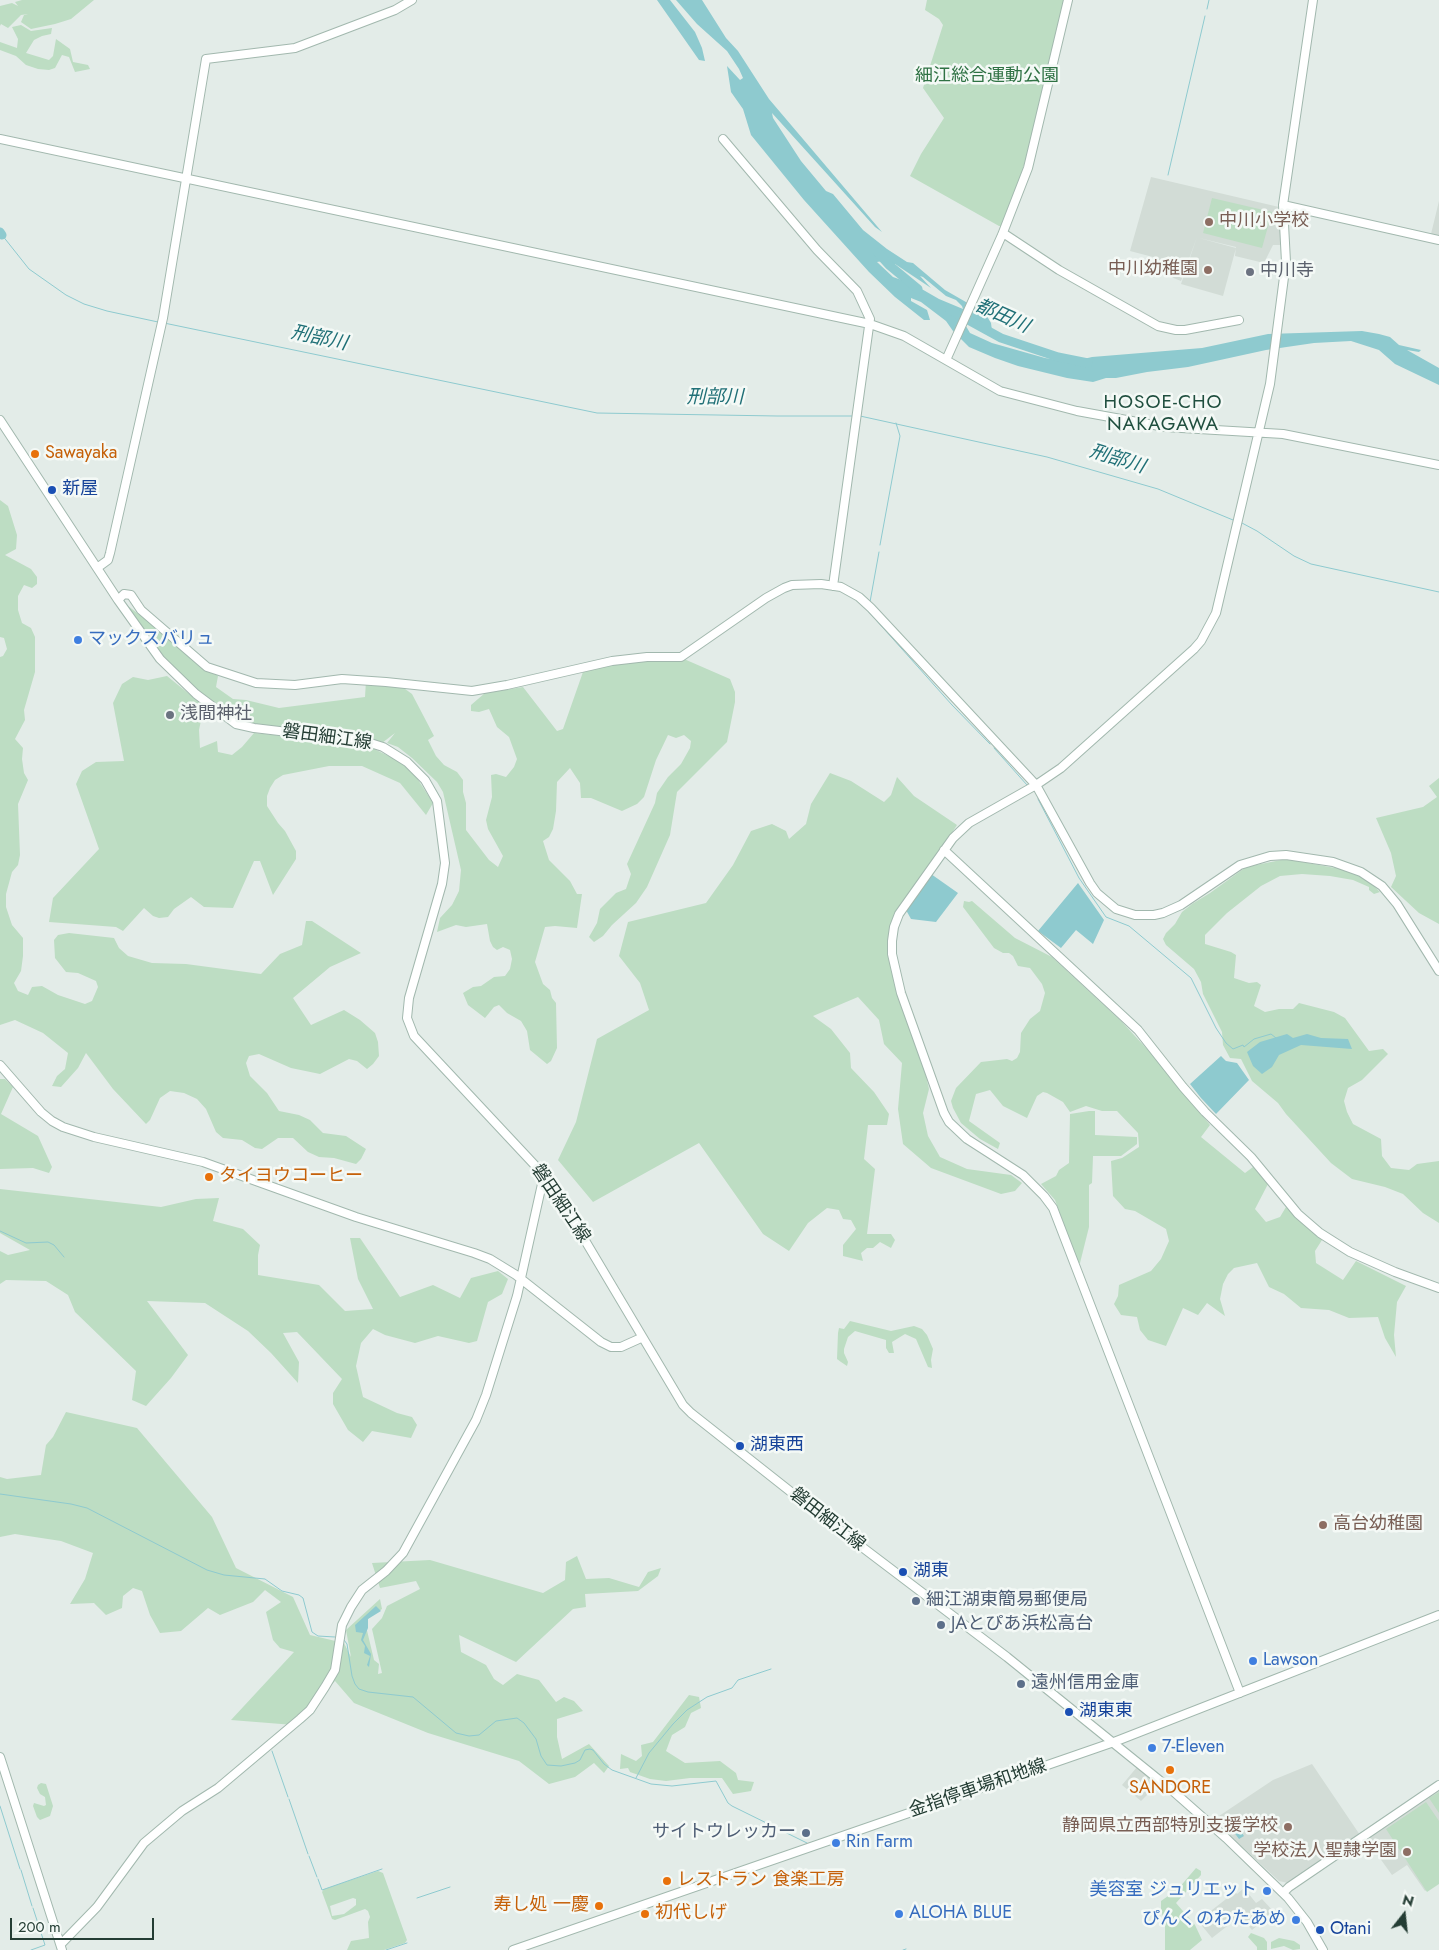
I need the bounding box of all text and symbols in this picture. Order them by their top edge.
park label: 細江総合運動公園 [915,66,1059,88]
place label: 中川小学校 [1219,211,1309,233]
marker: 中川小学校 [1203,216,1215,228]
place label: 中川幼稚園 [1108,259,1198,281]
place label: 中川寺 [1260,261,1314,283]
marker: 中川幼稚園 [1202,264,1214,276]
marker: 中川寺 [1244,266,1256,278]
water label: 都田川 [971,295,1033,339]
water label: 刑部川 [289,322,349,356]
water label: 刑部川 [687,387,743,409]
district label: HOSOE-CHO NAKAGAWA [1102,392,1224,436]
water label: 刑部川 [1086,441,1148,479]
place label: Sawayaka [45,443,117,465]
marker: Sawayaka [29,448,41,460]
place label: 新屋 [62,479,98,501]
marker: 新屋 [46,484,58,496]
place label: マックスバリュ [88,629,214,651]
marker: マックスバリュ [72,634,84,646]
place label: 浅間神社 [180,704,252,726]
marker: 浅間神社 [164,709,176,721]
street label: 磐田細江線 [281,721,373,755]
street label: 磐田細江線 [526,1161,594,1247]
place label: タイヨウコーヒー [219,1166,363,1188]
marker: タイヨウコーヒー [203,1171,215,1183]
place label: 湖東西 [750,1435,804,1457]
marker: 湖東西 [734,1440,746,1452]
street label: 磐田細江線 [785,1484,869,1556]
place label: 高台幼稚園 [1333,1514,1423,1536]
marker: 高台幼稚園 [1317,1519,1329,1531]
place label: 湖東 [913,1561,949,1583]
marker: 湖東 [897,1566,909,1578]
place label: 細江湖東簡易郵便局 [926,1590,1088,1612]
marker: 細江湖東簡易郵便局 [910,1595,922,1607]
place label: JAとぴあ浜松高台 [951,1614,1093,1636]
marker: JAとぴあ浜松高台 [935,1619,947,1631]
place label: Lawson [1263,1650,1318,1672]
marker: Lawson [1247,1655,1259,1667]
place label: 遠州信用金庫 [1031,1673,1139,1695]
marker: 遠州信用金庫 [1015,1678,1027,1690]
place label: 湖東東 [1079,1701,1133,1723]
marker: 湖東東 [1063,1706,1075,1718]
place label: 7-Eleven [1162,1737,1225,1759]
marker: 7-Eleven [1146,1742,1158,1754]
street label: 金指停車場和地線 [906,1755,1050,1823]
marker: SANDORE [1164,1764,1176,1776]
place label: SANDORE [1129,1778,1211,1800]
place label: 静岡県立西部特別支援学校 [1062,1816,1278,1838]
marker: 静岡県立西部特別支援学校 [1282,1821,1294,1833]
place label: サイトウレッカー [652,1822,796,1844]
marker: サイトウレッカー [800,1827,812,1839]
place label: Rin Farm [846,1832,913,1854]
marker: Rin Farm [830,1837,842,1849]
place label: 学校法人聖隷学園 [1253,1841,1397,1863]
marker: 学校法人聖隷学園 [1401,1846,1413,1858]
place label: レストラン 食楽工房 [677,1870,844,1892]
marker: レストラン 食楽工房 [661,1875,673,1887]
place label: 美容室 ジュリエット [1090,1880,1257,1902]
marker: 美容室 ジュリエット [1261,1885,1273,1897]
text: N [1400,1889,1416,1912]
north arrow [1379,1890,1429,1940]
place label: 寿し処 一慶 [494,1895,589,1917]
marker: 寿し処 一慶 [593,1900,605,1912]
place label: 初代しげ [655,1903,727,1925]
place label: ALOHA BLUE [909,1903,1012,1925]
scale bar [12,1908,156,1940]
marker: 初代しげ [639,1908,651,1920]
marker: ALOHA BLUE [893,1908,905,1920]
place label: ぴんくのわたあめ [1142,1909,1286,1931]
marker: ぴんくのわたあめ [1290,1914,1302,1926]
text: 200 m [18,1916,61,1938]
place label: Otani [1330,1919,1371,1941]
marker: Otani [1314,1924,1326,1936]

